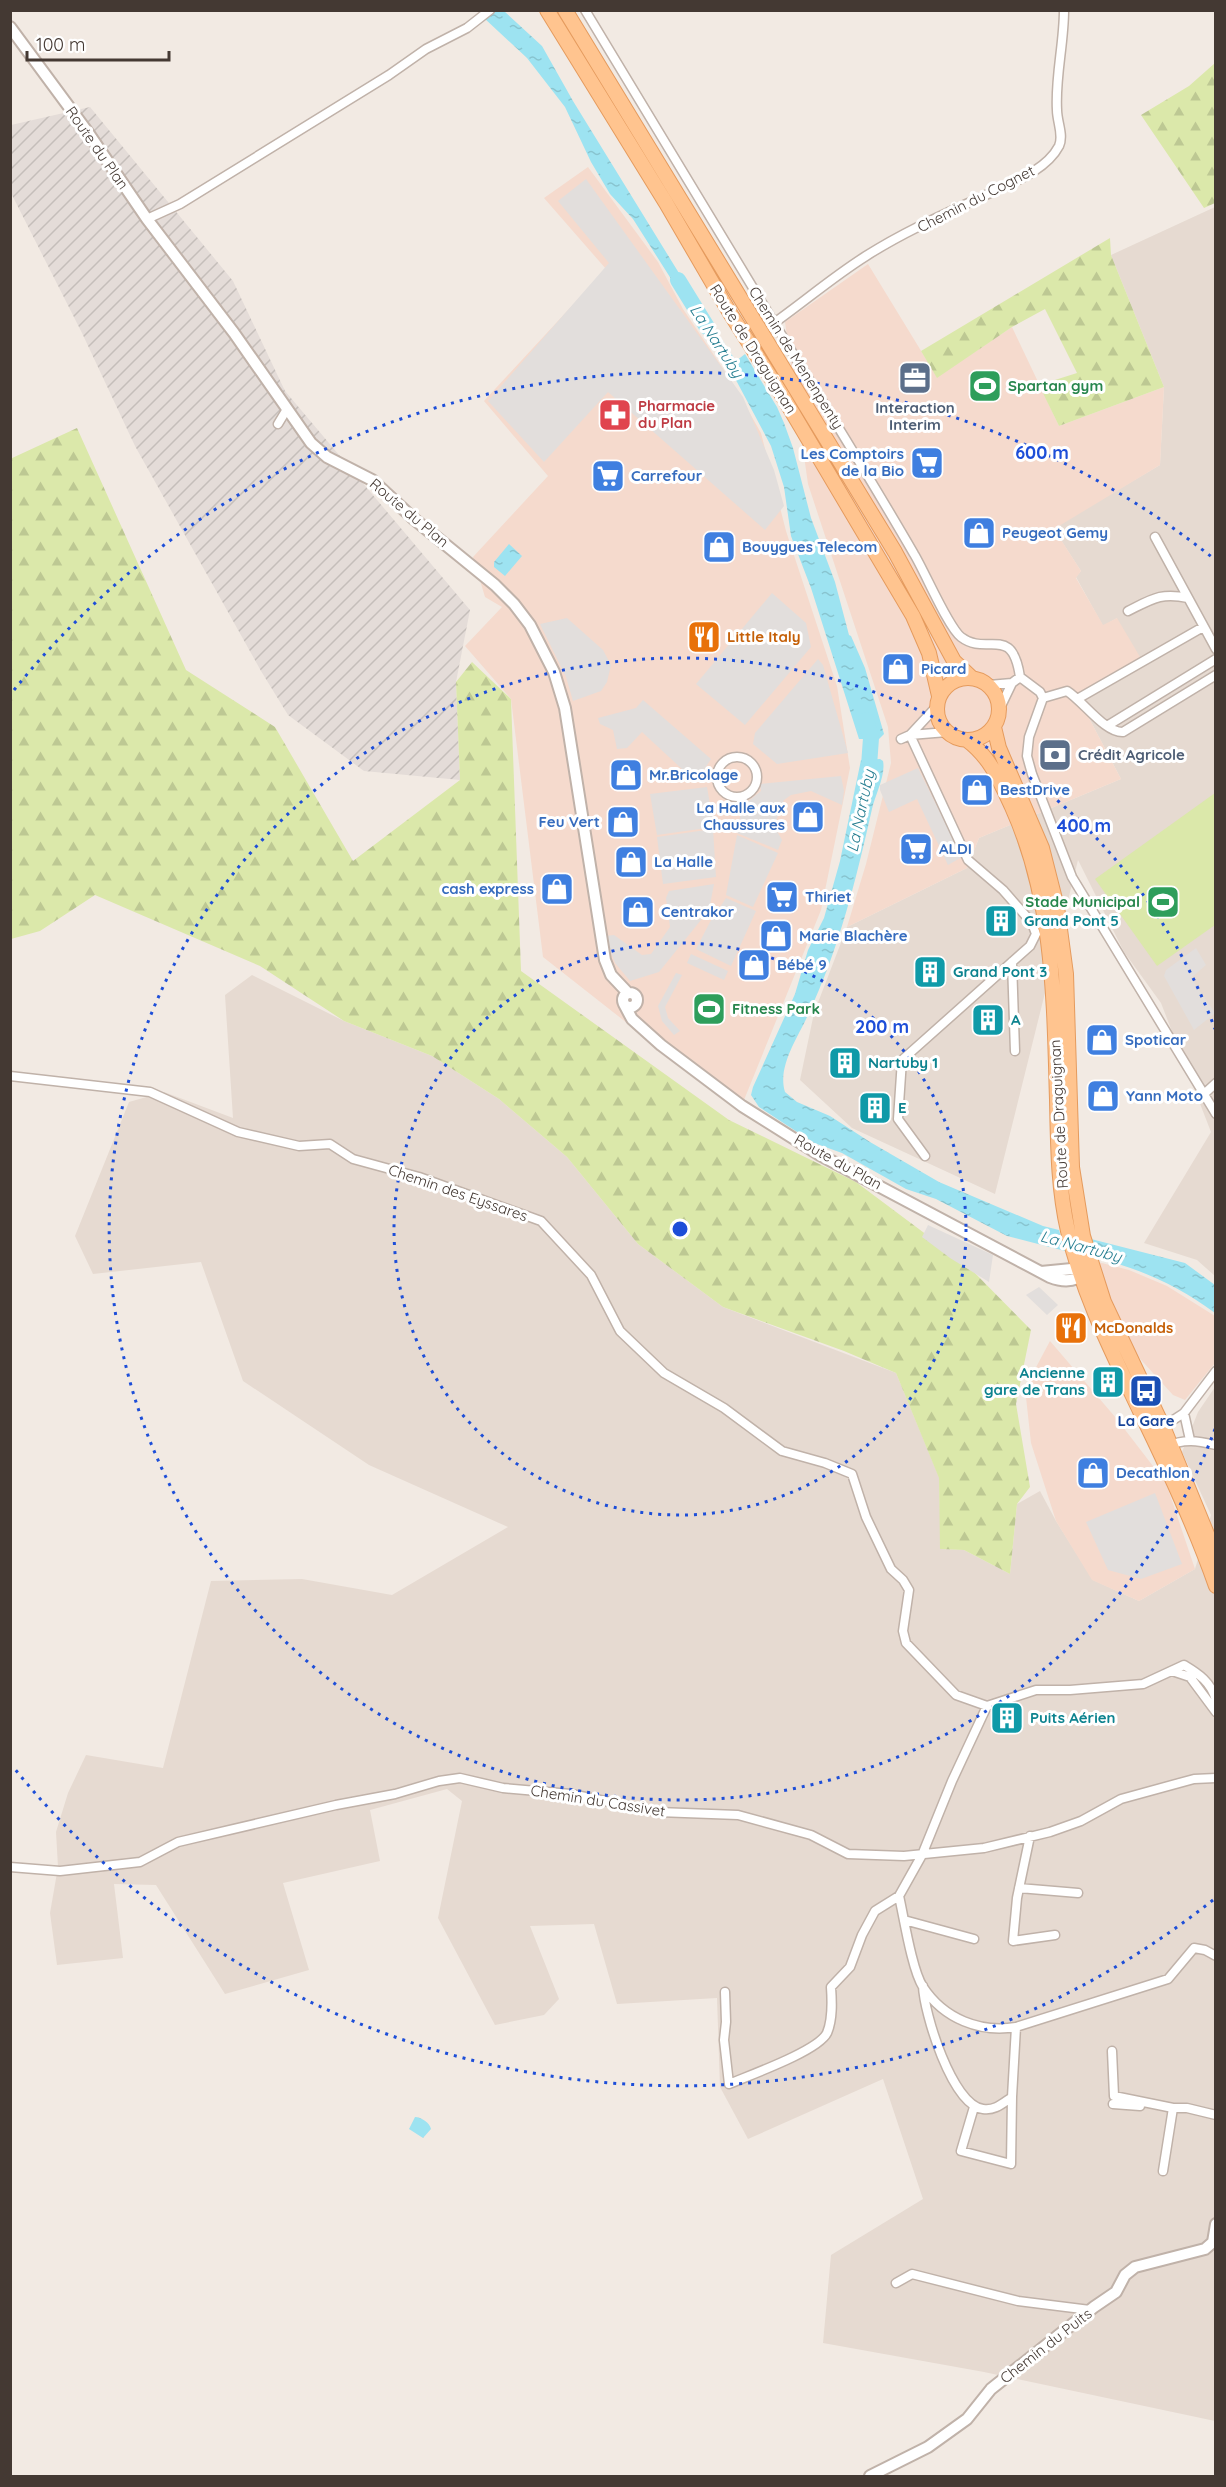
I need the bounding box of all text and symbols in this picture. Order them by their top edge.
scale bar [27,24,170,62]
text: 100 m [36,33,85,56]
street label: Route du Plan [62,102,133,193]
street label: Chemin du Cognet [914,161,1037,236]
street label: Route de Draguignan [706,280,801,417]
street label: Chemin de Menenpenty [745,283,848,433]
water label: La Nartuby [686,301,749,382]
office icon: Interaction Interim [897,360,933,396]
sports icon: Spartan gym [967,368,1003,404]
place label: Spartan gym [1008,376,1103,395]
place label: Pharmacie du Plan [638,396,715,432]
pharmacy icon: Pharmacie du Plan [597,397,633,433]
place label: Interaction Interim [875,398,955,434]
text: 600 m [1015,441,1069,464]
place label: Les Comptoirs de la Bio [801,444,904,480]
supermarket icon: Les Comptoirs de la Bio [909,445,945,481]
supermarket icon: Carrefour [590,458,626,494]
place label: Carrefour [631,466,703,485]
street label: Route du Plan [366,474,453,551]
shop icon: Peugeot Gemy [961,515,997,551]
place label: Peugeot Gemy [1002,523,1108,542]
shop icon: Bouygues Telecom [701,529,737,565]
place label: Bouygues Telecom [742,537,877,556]
restaurant icon: Little Italy [686,619,722,655]
place label: Little Italy [727,627,801,646]
shop icon: Picard [880,651,916,687]
place label: Picard [921,659,966,678]
bank icon: Crédit Agricole [1037,737,1073,773]
place label: Crédit Agricole [1078,745,1185,764]
shop icon: Mr.Bricolage [608,757,644,793]
place label: Mr.Bricolage [649,765,739,784]
water label: La Nartuby [842,767,879,854]
shop icon: BestDrive [959,772,995,808]
place label: BestDrive [1000,780,1070,799]
place label: La Halle aux Chaussures [696,798,786,834]
shop icon: La Halle aux Chaussures [790,799,826,835]
shop icon: Feu Vert [605,804,641,840]
place label: Feu Vert [539,812,600,831]
text: 400 m [1057,814,1111,837]
supermarket icon: ALDI [898,831,934,867]
place label: ALDI [939,839,972,858]
shop icon: La Halle [613,844,649,880]
place label: La Halle [654,852,713,871]
shop icon: cash express [539,871,575,907]
place label: cash express [441,879,534,898]
supermarket icon: Thiriet [764,879,800,915]
sports icon: Stade Municipal [1145,884,1181,920]
place label: Thiriet [805,887,852,906]
place label: Stade Municipal [1025,892,1140,911]
shop icon: Centrakor [620,894,656,930]
place label: Centrakor [661,902,735,921]
building icon: Grand Pont 5 [983,903,1019,939]
place label: Grand Pont 5 [1024,911,1119,930]
shop icon: Marie Blachère [758,918,794,954]
place label: Marie Blachère [799,926,908,945]
shop icon: Bébé 9 [736,947,772,983]
building icon: Grand Pont 3 [912,954,948,990]
place label: Bébé 9 [777,955,827,974]
place label: Grand Pont 3 [953,962,1047,981]
sports icon: Fitness Park [691,991,727,1027]
place label: Fitness Park [732,999,820,1018]
building icon: A [970,1002,1006,1038]
place label: A [1011,1010,1021,1029]
text: 200 m [855,1015,909,1038]
shop icon: Spoticar [1084,1022,1120,1058]
place label: Spoticar [1125,1030,1187,1049]
street label: Route de Draguignan [1045,1039,1072,1189]
building icon: Nartuby 1 [827,1045,863,1081]
place label: Nartuby 1 [868,1053,938,1072]
shop icon: Yann Moto [1085,1078,1121,1114]
place label: Yann Moto [1126,1086,1203,1105]
building icon: E [857,1090,893,1126]
place label: E [898,1098,907,1117]
street label: Route du Plan [791,1130,885,1193]
street label: Chemin des Eyssares [386,1160,530,1225]
centre of rings [670,1219,690,1239]
water label: La Nartuby [1038,1226,1125,1267]
restaurant icon: McDonalds [1053,1310,1089,1346]
place label: McDonalds [1094,1318,1173,1337]
place label: Ancienne gare de Trans [984,1363,1085,1399]
building icon: Ancienne gare de Trans [1090,1364,1126,1400]
bus stop icon: La Gare [1128,1373,1164,1409]
place label: La Gare [1117,1411,1175,1430]
shop icon: Decathlon [1075,1455,1111,1491]
place label: Decathlon [1116,1463,1190,1482]
building icon: Puits Aérien [989,1700,1025,1736]
place label: Puits Aérien [1030,1708,1115,1727]
street label: Chemin du Cassivet [529,1780,667,1821]
street label: Chemin du Puits [996,2304,1095,2387]

